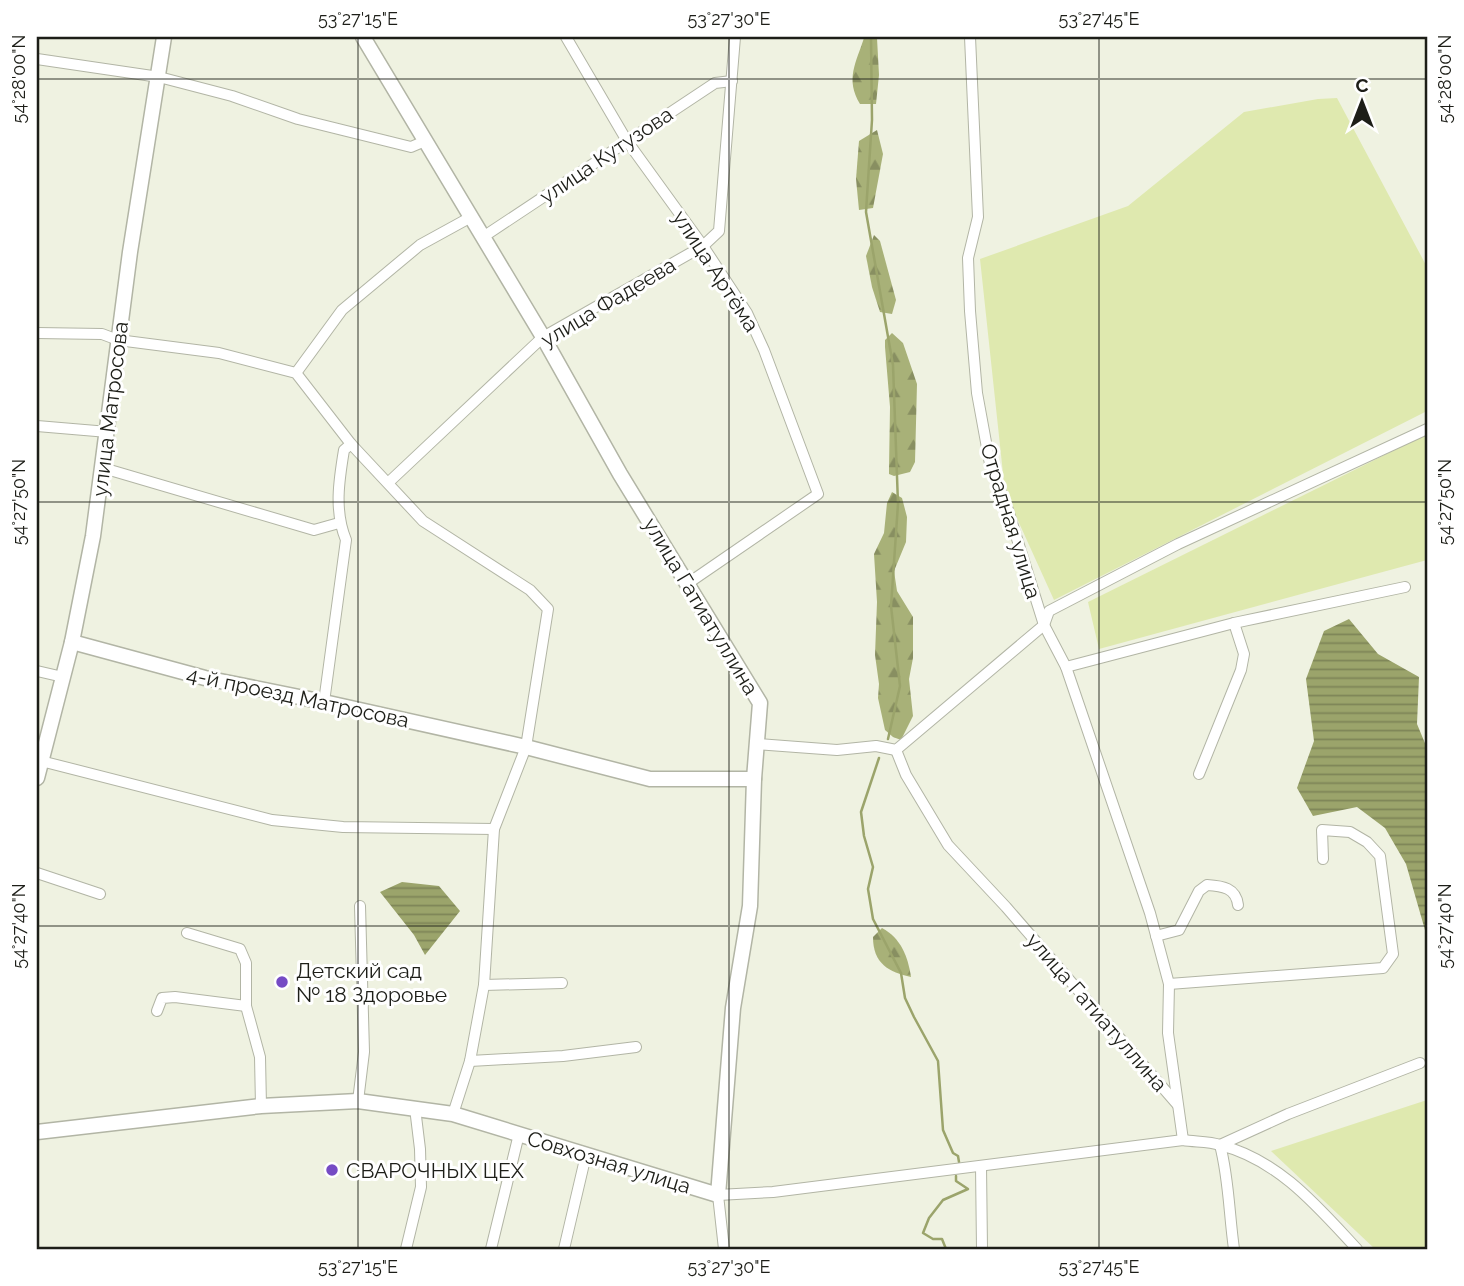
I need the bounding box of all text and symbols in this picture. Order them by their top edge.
text: 53°27'15"E [318,8,398,29]
text: 53°27'30"E [688,8,771,29]
text: 53°27'45"E [1059,8,1139,29]
text: 54°28'00"N [8,35,29,123]
text: 54°28'00"N [1434,35,1455,123]
north arrow [1328,66,1398,136]
text: С [1355,74,1369,96]
street label: улица Кутузова [535,101,677,209]
street label: улица Артёма [667,206,765,336]
street label: улица Фадеева [536,252,680,352]
street label: улица Матросова [87,320,133,498]
street label: Отрадная улица [975,440,1047,602]
text: 54°27'50"N [8,459,29,545]
text: 54°27'50"N [1434,459,1455,545]
street label: улица Гатиатуллина [638,513,764,699]
street label: 4-й проезд Матросова [185,661,411,733]
text: 54°27'40"N [8,883,29,969]
text: 54°27'40"N [1434,883,1455,969]
street label: улица Гатиатуллина [1021,928,1173,1096]
place label: Детский сад № 18 Здоровье [296,958,447,1007]
marker: Детский сад № 18 Здоровье [274,974,290,990]
street label: Совхозная улица [524,1125,694,1199]
place label: СВАРОЧНЫХ ЦЕХ [346,1158,525,1183]
marker: СВАРОЧНЫХ ЦЕХ [324,1162,340,1178]
text: 53°27'15"E [318,1256,398,1277]
text: 53°27'30"E [688,1256,771,1277]
text: 53°27'45"E [1059,1256,1139,1277]

